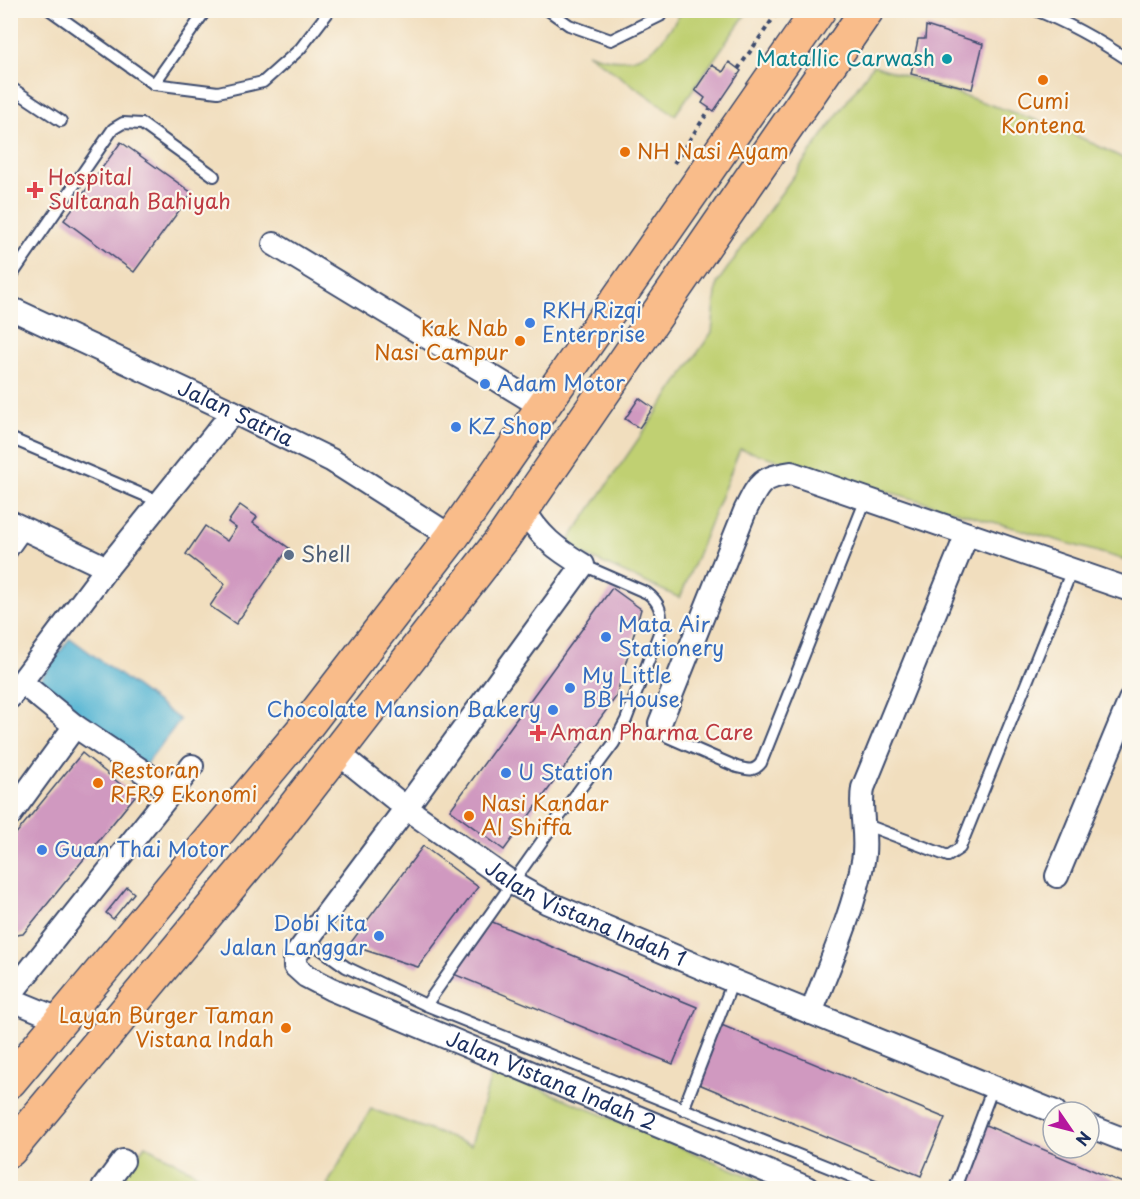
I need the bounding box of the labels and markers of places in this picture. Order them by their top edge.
place label: Matallic Carwash [756,41,935,73]
marker: Matallic Carwash [940,52,954,66]
marker: Cumi Kontena [1036,73,1050,87]
place label: Cumi Kontena [1001,84,1085,140]
place label: NH Nasi Ayam [637,134,789,166]
marker: NH Nasi Ayam [618,145,632,159]
place label: Hospital Sultanah Bahiyah [48,160,231,216]
marker: Hospital Sultanah Bahiyah [26,181,44,199]
place label: RKH Rizqi Enterprise [542,293,645,349]
place label: Kak Nab Nasi Campur [374,311,508,367]
marker: RKH Rizqi Enterprise [523,316,537,330]
marker: Kak Nab Nasi Campur [513,334,527,348]
place label: Adam Motor [497,366,625,398]
marker: Adam Motor [478,377,492,391]
place label: KZ Shop [468,409,552,441]
marker: KZ Shop [449,420,463,434]
place label: Shell [301,537,350,569]
marker: Shell [282,548,296,562]
place label: Mata Air Stationery [618,607,724,663]
marker: Mata Air Stationery [599,630,613,644]
place label: My Little BB House [582,658,680,714]
marker: My Little BB House [563,681,577,695]
place label: Chocolate Mansion Bakery [266,692,541,724]
marker: Chocolate Mansion Bakery [546,703,560,717]
place label: Aman Pharma Care [550,715,753,747]
marker: Aman Pharma Care [531,726,545,740]
place label: Restoran RFR9 Ekonomi [110,753,257,809]
place label: U Station [518,755,613,787]
marker: U Station [499,766,513,780]
marker: Restoran RFR9 Ekonomi [91,776,105,790]
place label: Nasi Kandar Al Shiffa [481,786,609,842]
marker: Nasi Kandar Al Shiffa [462,809,476,823]
place label: Guan Thai Motor [54,832,229,864]
marker: Guan Thai Motor [35,843,49,857]
place label: Dobi Kita Jalan Langgar [220,906,368,962]
marker: Dobi Kita Jalan Langgar [372,929,386,943]
place label: Layan Burger Taman Vistana Indah [59,998,274,1054]
marker: Layan Burger Taman Vistana Indah [279,1021,293,1035]

